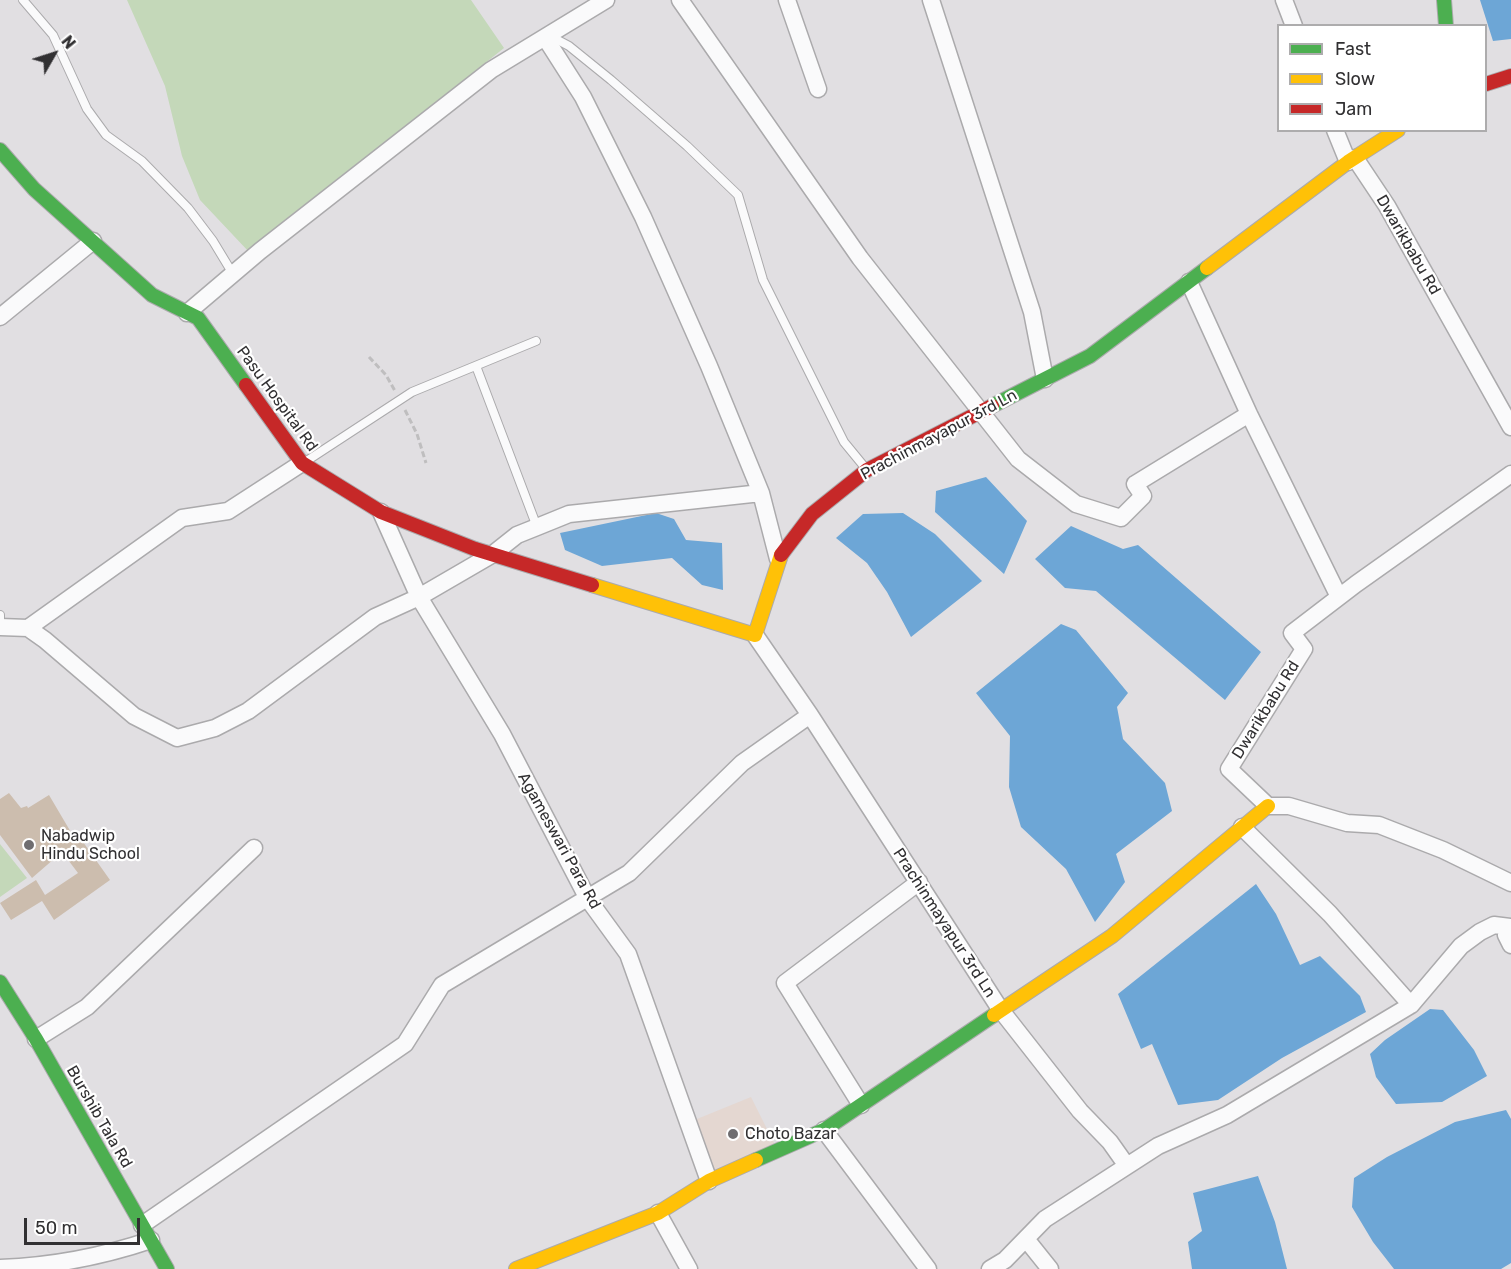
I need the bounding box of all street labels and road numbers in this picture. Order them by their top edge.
street label: Dwarikbabu Rd [1372,192,1444,298]
street label: Pasu Hospital Rd [232,343,322,455]
street label: Prachinmayapur 3rd Ln [858,386,1020,484]
street label: Dwarikbabu Rd [1228,657,1304,763]
street label: Agameswari Para Rd [514,769,604,913]
street label: Prachinmayapur 3rd Ln [888,845,1000,1001]
street label: Burshib Tala Rd [62,1062,136,1172]

